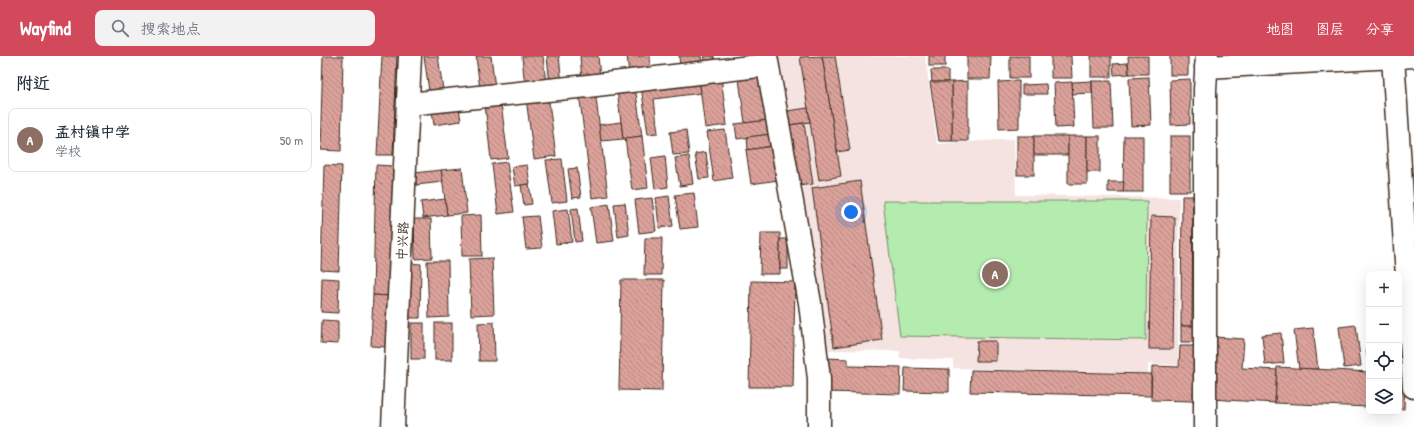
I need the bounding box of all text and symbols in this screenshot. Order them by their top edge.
search box [95,10,375,46]
text: Wayfind [20,15,71,41]
icon: search [109,17,131,39]
text: 搜索地点 [141,18,201,39]
text: 地图 [1266,19,1294,38]
text: 图层 [1316,19,1344,38]
text: 分享 [1366,19,1394,38]
text: 附近 [16,71,50,94]
text: 孟村镇中学 [55,121,130,142]
text: A [27,131,33,149]
text: 50 m [280,131,303,149]
text: 学校 [55,142,81,160]
your location [841,202,861,222]
street label: 中兴路 [392,221,412,261]
pin: A [982,259,1008,289]
map controls [1366,271,1402,415]
button: + [1366,271,1402,307]
button: − [1366,307,1402,343]
button: locate [1366,343,1402,379]
button: layers [1366,379,1402,415]

